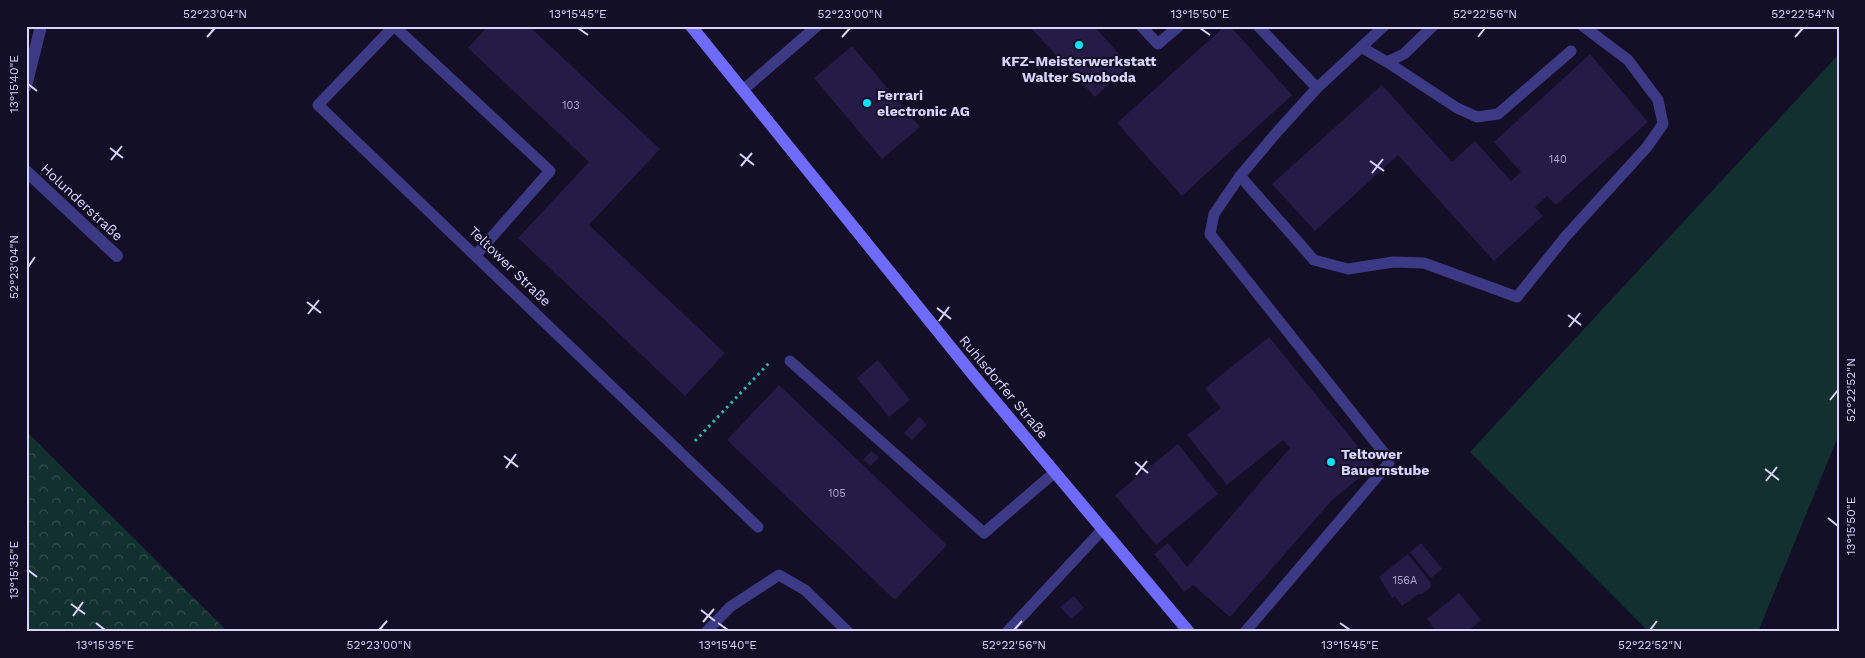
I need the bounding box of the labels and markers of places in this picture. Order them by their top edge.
marker: KFZ-Meisterwerkstatt Walter Swoboda [1073,39,1085,51]
place label: KFZ-Meisterwerkstatt Walter Swoboda [1002,53,1156,85]
place label: Ferrari electronic AG [877,87,970,119]
marker: Ferrari electronic AG [861,97,873,109]
place label: Teltower Bauernstube [1341,446,1429,478]
marker: Teltower Bauernstube [1325,456,1337,468]

